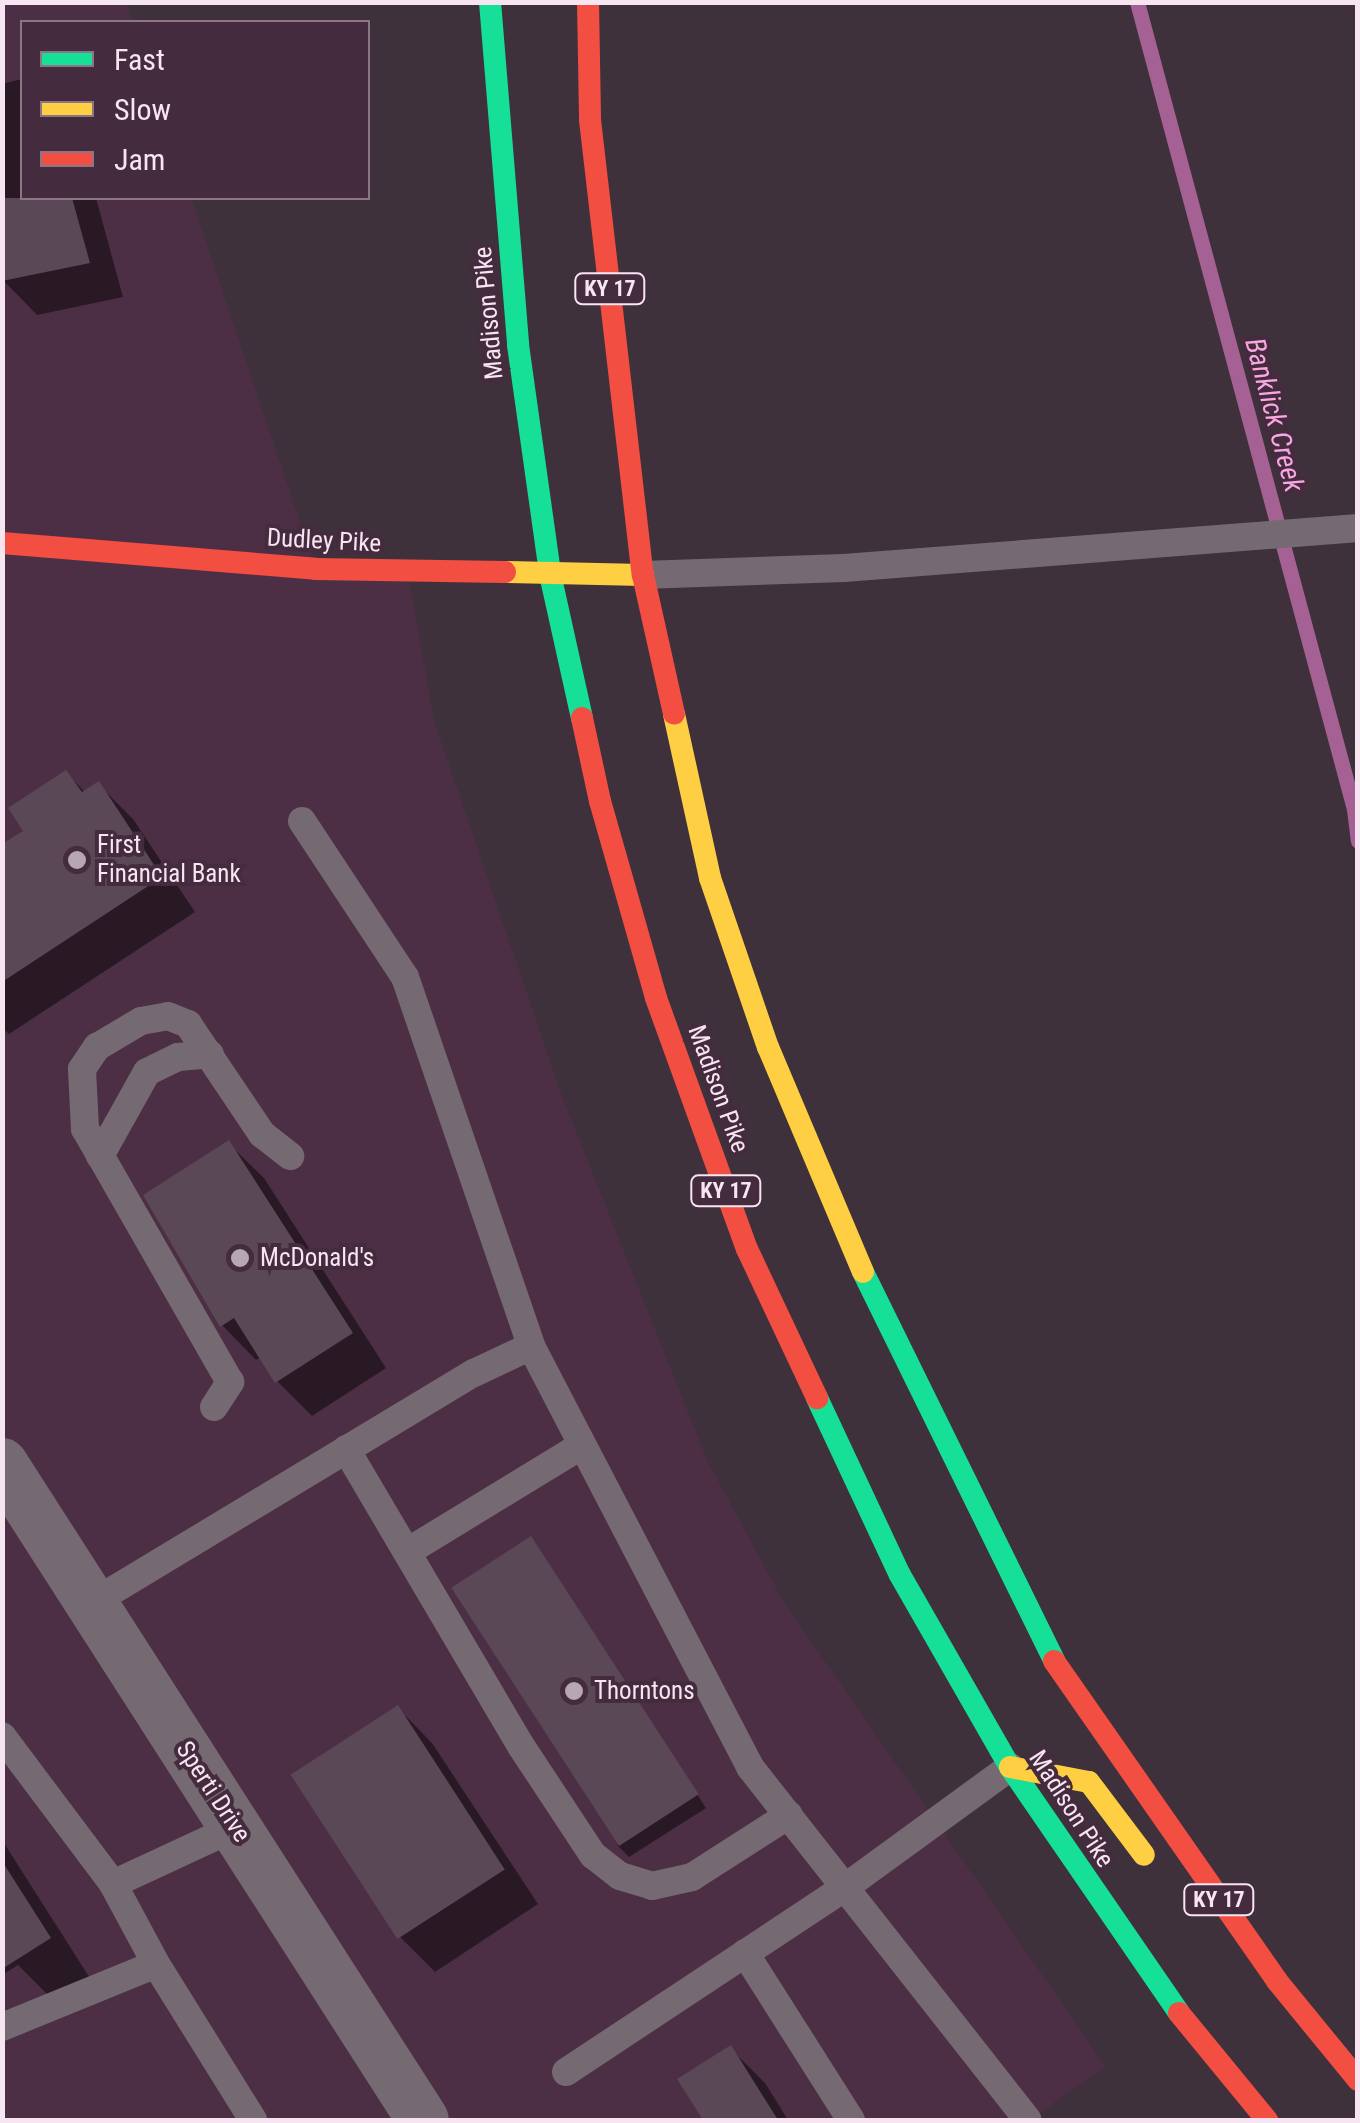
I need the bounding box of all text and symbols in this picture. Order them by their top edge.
legend [20,20,370,200]
text: Fast [114,42,165,77]
text: Slow [114,92,171,127]
text: Jam [114,142,165,177]
street label: Madison Pike [468,245,510,381]
road number: KY 17 [572,272,648,306]
water label: Banklick Creek [1237,334,1311,496]
street label: Dudley Pike [266,523,382,559]
place label: First Financial Bank [97,831,241,890]
marker: First Financial Bank [66,849,88,871]
street label: Madison Pike [681,1021,755,1157]
road number: KY 17 [688,1174,764,1208]
place label: McDonald's [260,1243,374,1273]
marker: McDonald's [229,1247,251,1269]
place label: Thorntons [594,1676,695,1706]
marker: Thorntons [563,1680,585,1702]
street label: Sperti Drive [169,1736,257,1848]
street label: Madison Pike [1022,1745,1120,1873]
road number: KY 17 [1182,1883,1256,1917]

